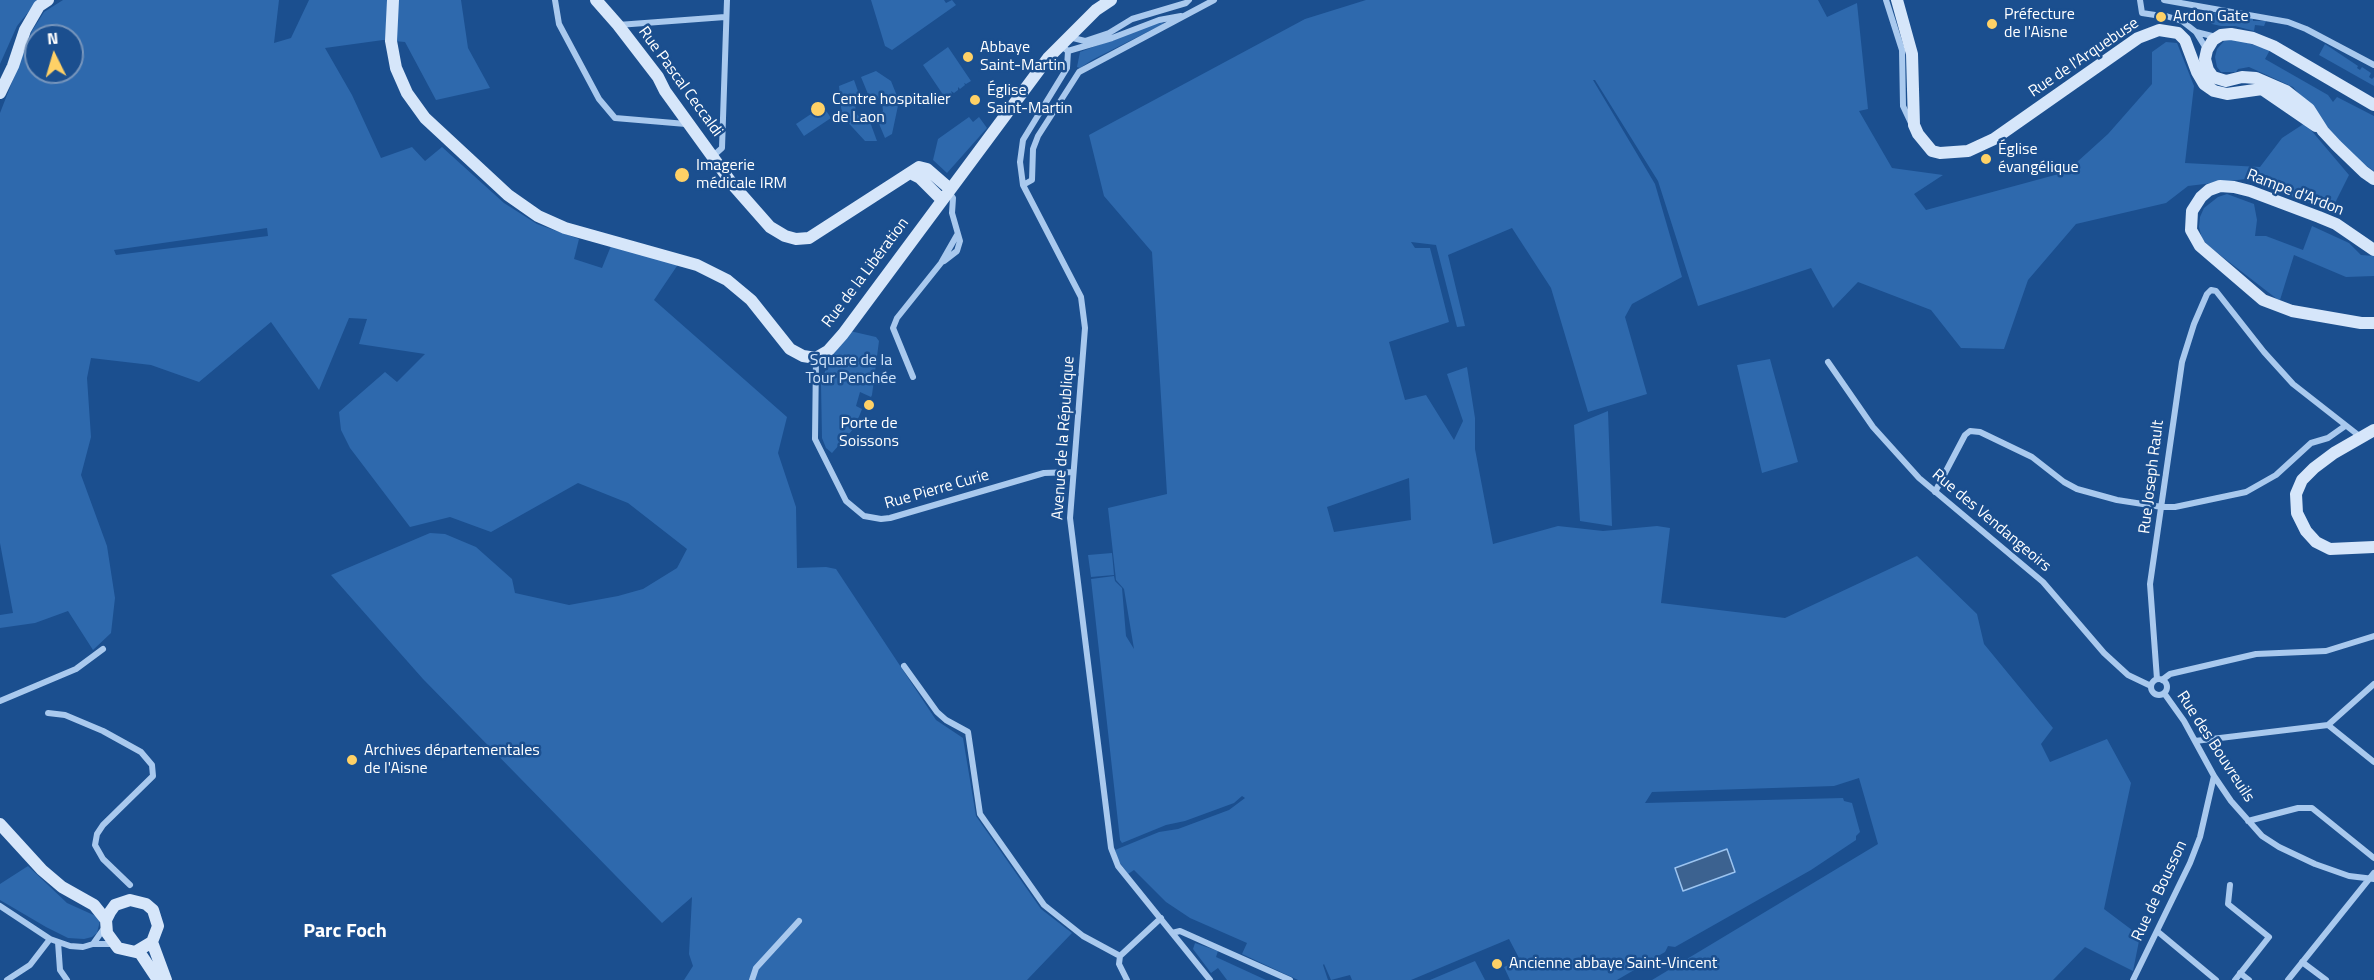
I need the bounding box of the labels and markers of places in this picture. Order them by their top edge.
place label: Préfecture de l'Aisne [2004,5,2075,43]
place label: Ardon Gate [2173,7,2248,27]
marker: Ardon Gate [2154,10,2168,24]
marker: Préfecture de l'Aisne [1985,17,1999,31]
place label: Abbaye Saint-Martin [980,38,1066,76]
marker: Abbaye Saint-Martin [961,50,975,64]
place label: Église Saint-Martin [987,81,1073,119]
place label: Centre hospitalier de Laon [832,90,951,128]
marker: Église Saint-Martin [968,93,982,107]
marker: Centre hospitalier de Laon [809,100,827,118]
place label: Église évangélique [1998,140,2079,178]
marker: Église évangélique [1979,152,1993,166]
place label: Imagerie médicale IRM [696,156,787,194]
marker: Imagerie médicale IRM [673,166,691,184]
marker: Porte de Soissons [862,398,876,412]
place label: Porte de Soissons [839,414,899,452]
place label: Archives départementales de l'Aisne [364,741,540,779]
marker: Archives départementales de l'Aisne [345,753,359,767]
place label: Ancienne abbaye Saint-Vincent [1509,954,1717,974]
marker: Ancienne abbaye Saint-Vincent [1490,957,1504,971]

